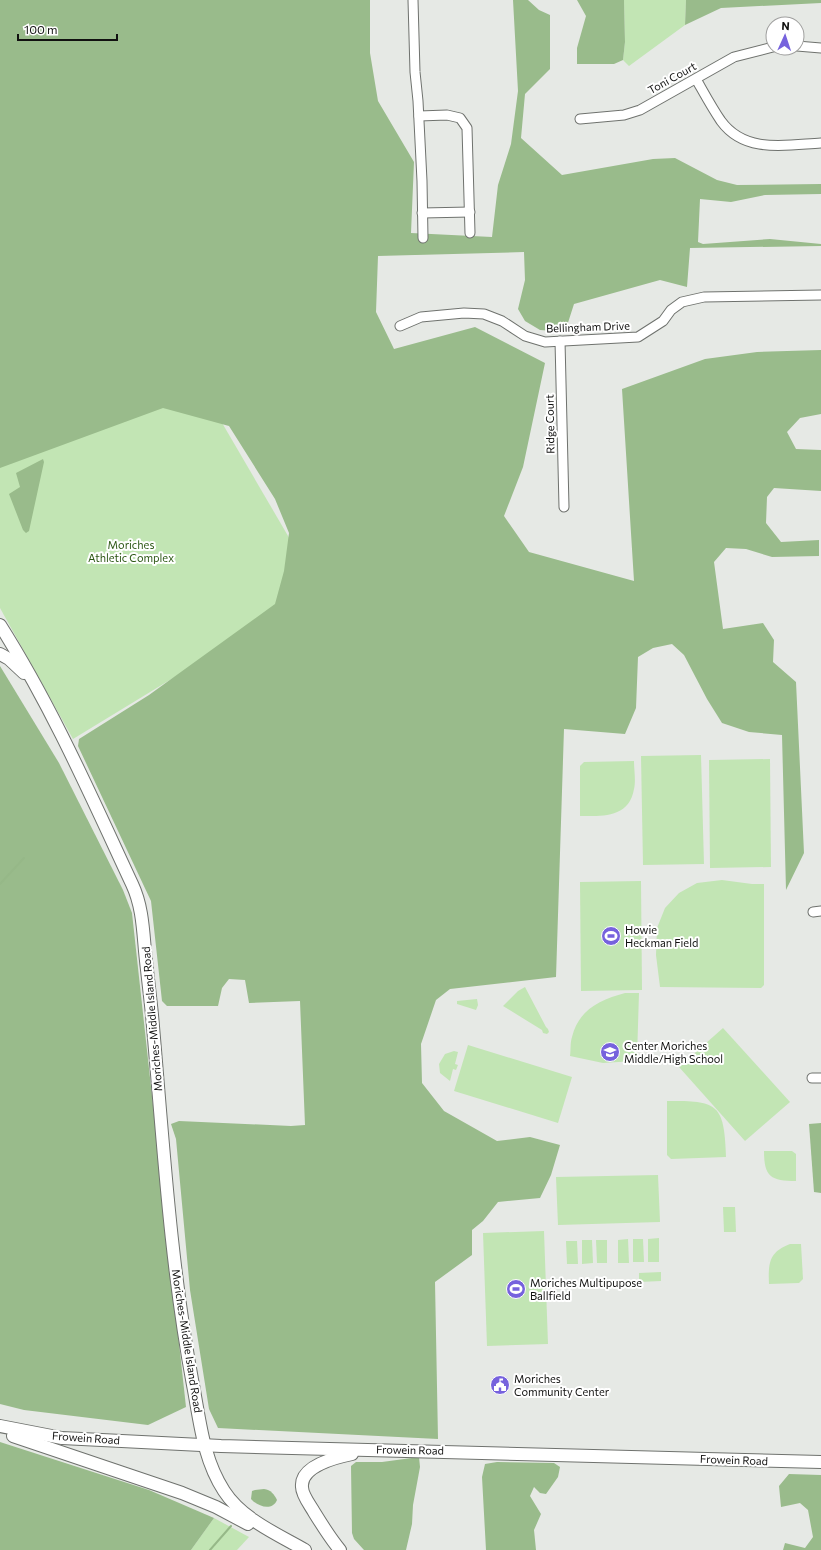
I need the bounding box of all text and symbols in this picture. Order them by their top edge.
scale bar [18,16,117,42]
north arrow [765,16,805,56]
text: N [781,19,790,32]
text: 100 m [24,22,58,36]
street label: Toni Court [645,59,699,96]
street label: Bellingham Drive [546,319,630,334]
street label: Ridge Court [542,394,557,454]
park label: Moriches Athletic Complex [88,538,174,564]
place label: Howie Heckman Field [625,923,698,949]
sports icon: Howie Heckman Field [600,925,622,947]
street label: Moriches-Middle Island Road [139,946,164,1092]
place label: Center Moriches Middle/High School [624,1039,723,1065]
school or university icon: Center Moriches Middle/High School [599,1041,621,1063]
street label: Moriches-Middle Island Road [170,1268,205,1414]
place label: Moriches Multipupose Ballfield [530,1276,642,1302]
sports icon: Moriches Multipupose Ballfield [505,1278,527,1300]
place label: Moriches Community Center [514,1372,610,1398]
public building icon: Moriches Community Center [489,1374,511,1396]
street label: Frowein Road [52,1429,120,1446]
street label: Frowein Road [376,1442,444,1457]
street label: Frowein Road [700,1452,768,1467]

